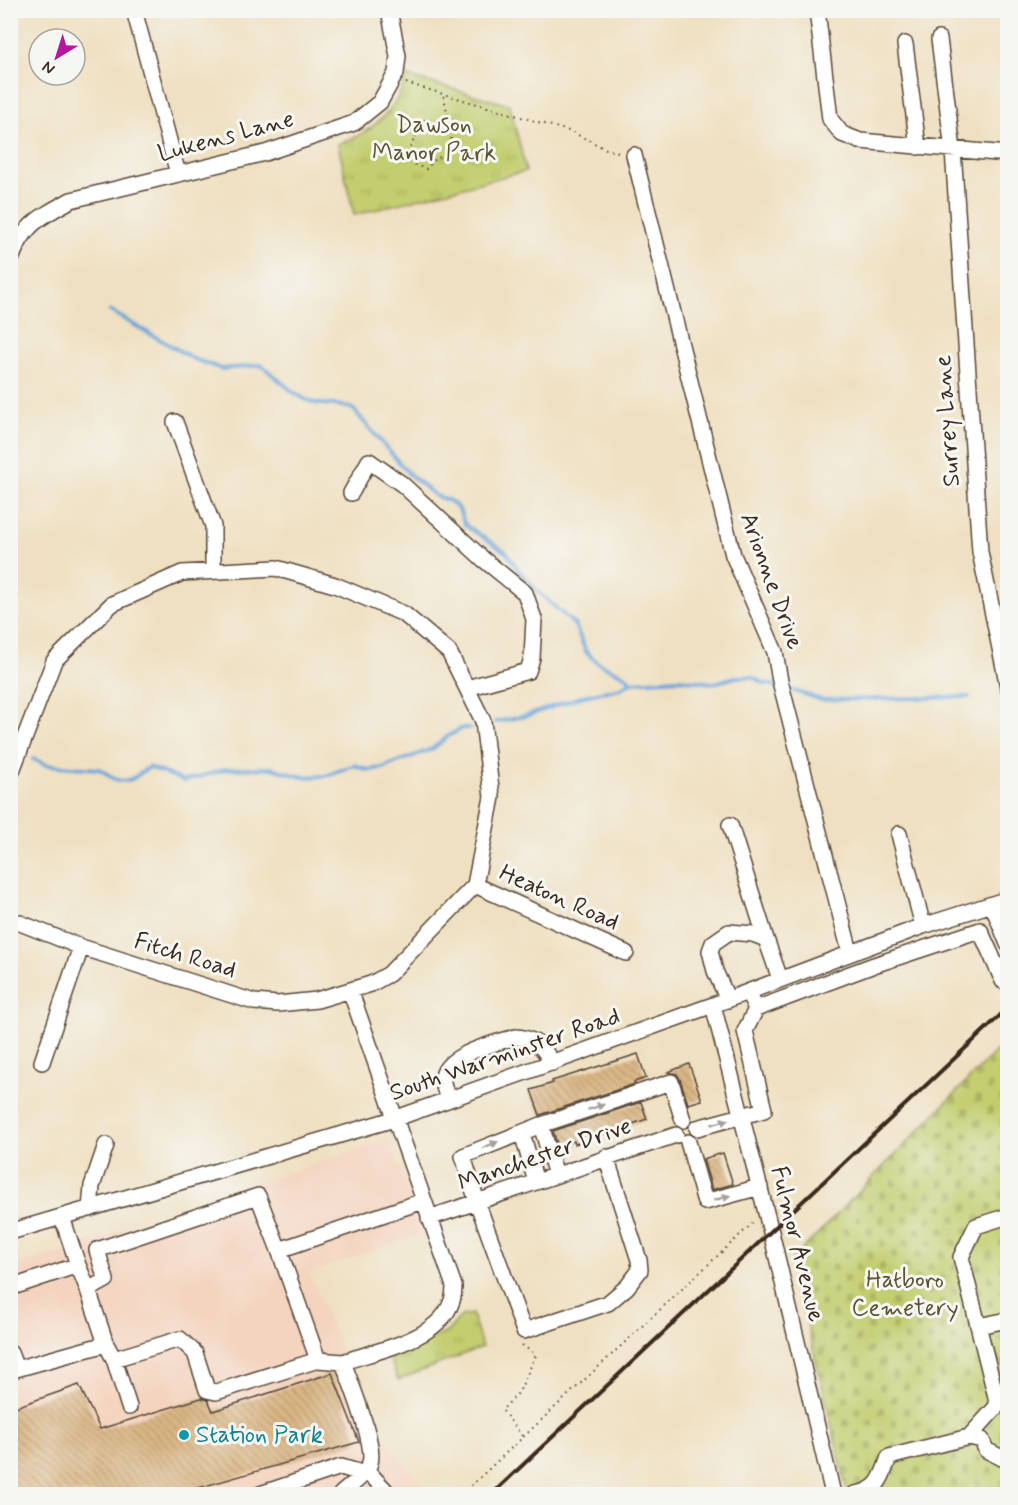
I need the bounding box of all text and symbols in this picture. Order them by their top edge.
north arrow [27,27,87,87]
text: N [38,56,59,79]
street label: Lukens Lane [155,104,297,170]
park label: Dawson Manor Park [372,110,496,169]
street label: Surrey Lane [928,354,968,488]
street label: Arionne Drive [732,508,810,654]
street label: Heaton Road [494,858,624,938]
street label: Fitch Road [130,926,240,986]
street label: South Warminster Road [386,1001,624,1109]
one-way arrow [587,1101,605,1111]
street label: Manchester Drive [454,1111,636,1199]
one-way arrow [711,1116,729,1126]
one-way arrow [481,1140,499,1149]
street label: Fulmor Avenue [763,1163,831,1325]
one-way arrow [713,1193,731,1202]
park label: Hatboro Cemetery [851,1265,959,1324]
place label: Station Park [196,1420,323,1451]
marker: Station Park [177,1428,191,1442]

